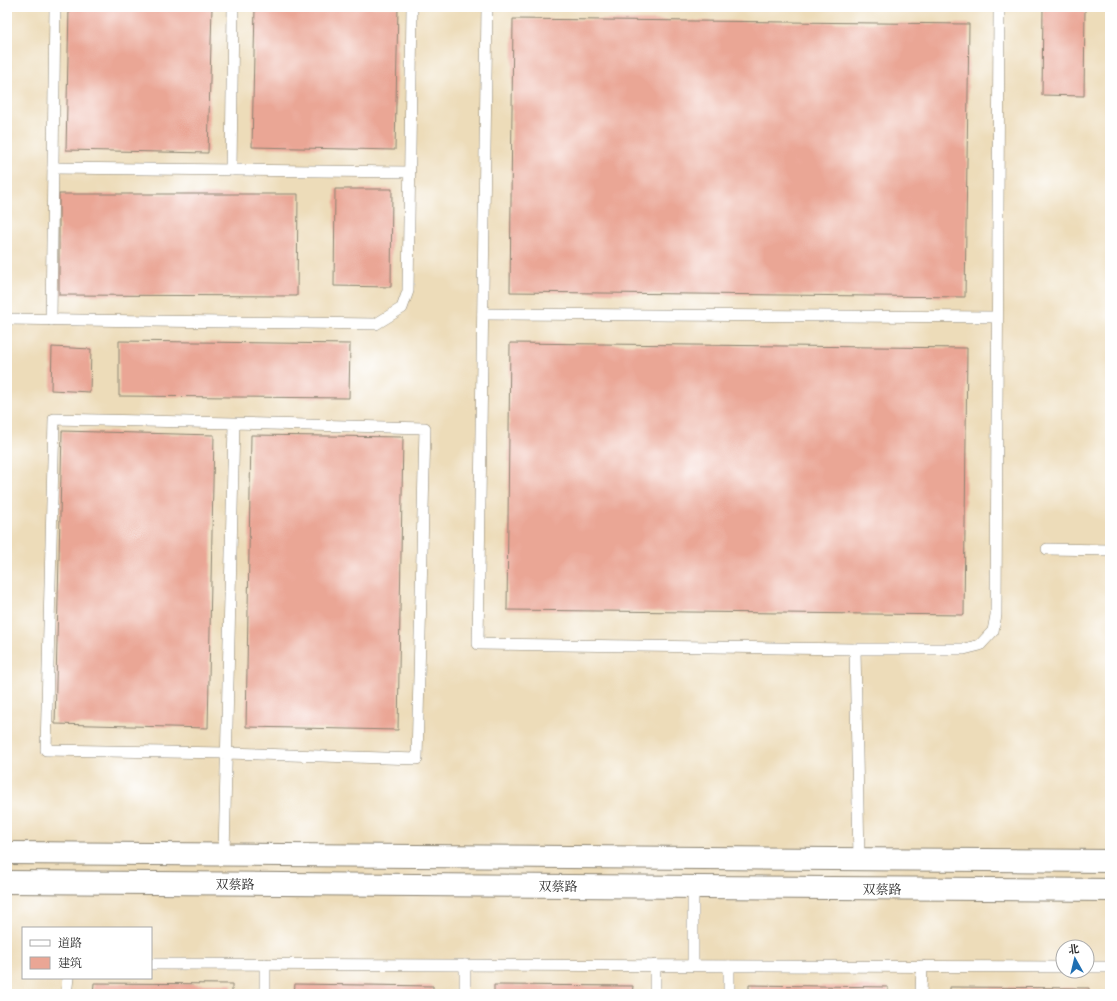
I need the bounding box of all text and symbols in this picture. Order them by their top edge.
street label: 双蔡路 [215,877,255,893]
street label: 双蔡路 [538,879,578,895]
street label: 双蔡路 [862,882,902,898]
legend [22,927,152,979]
text: 道路 [58,936,82,951]
north arrow [1055,939,1095,979]
text: 北 [1067,942,1080,957]
text: 建筑 [58,956,82,971]

